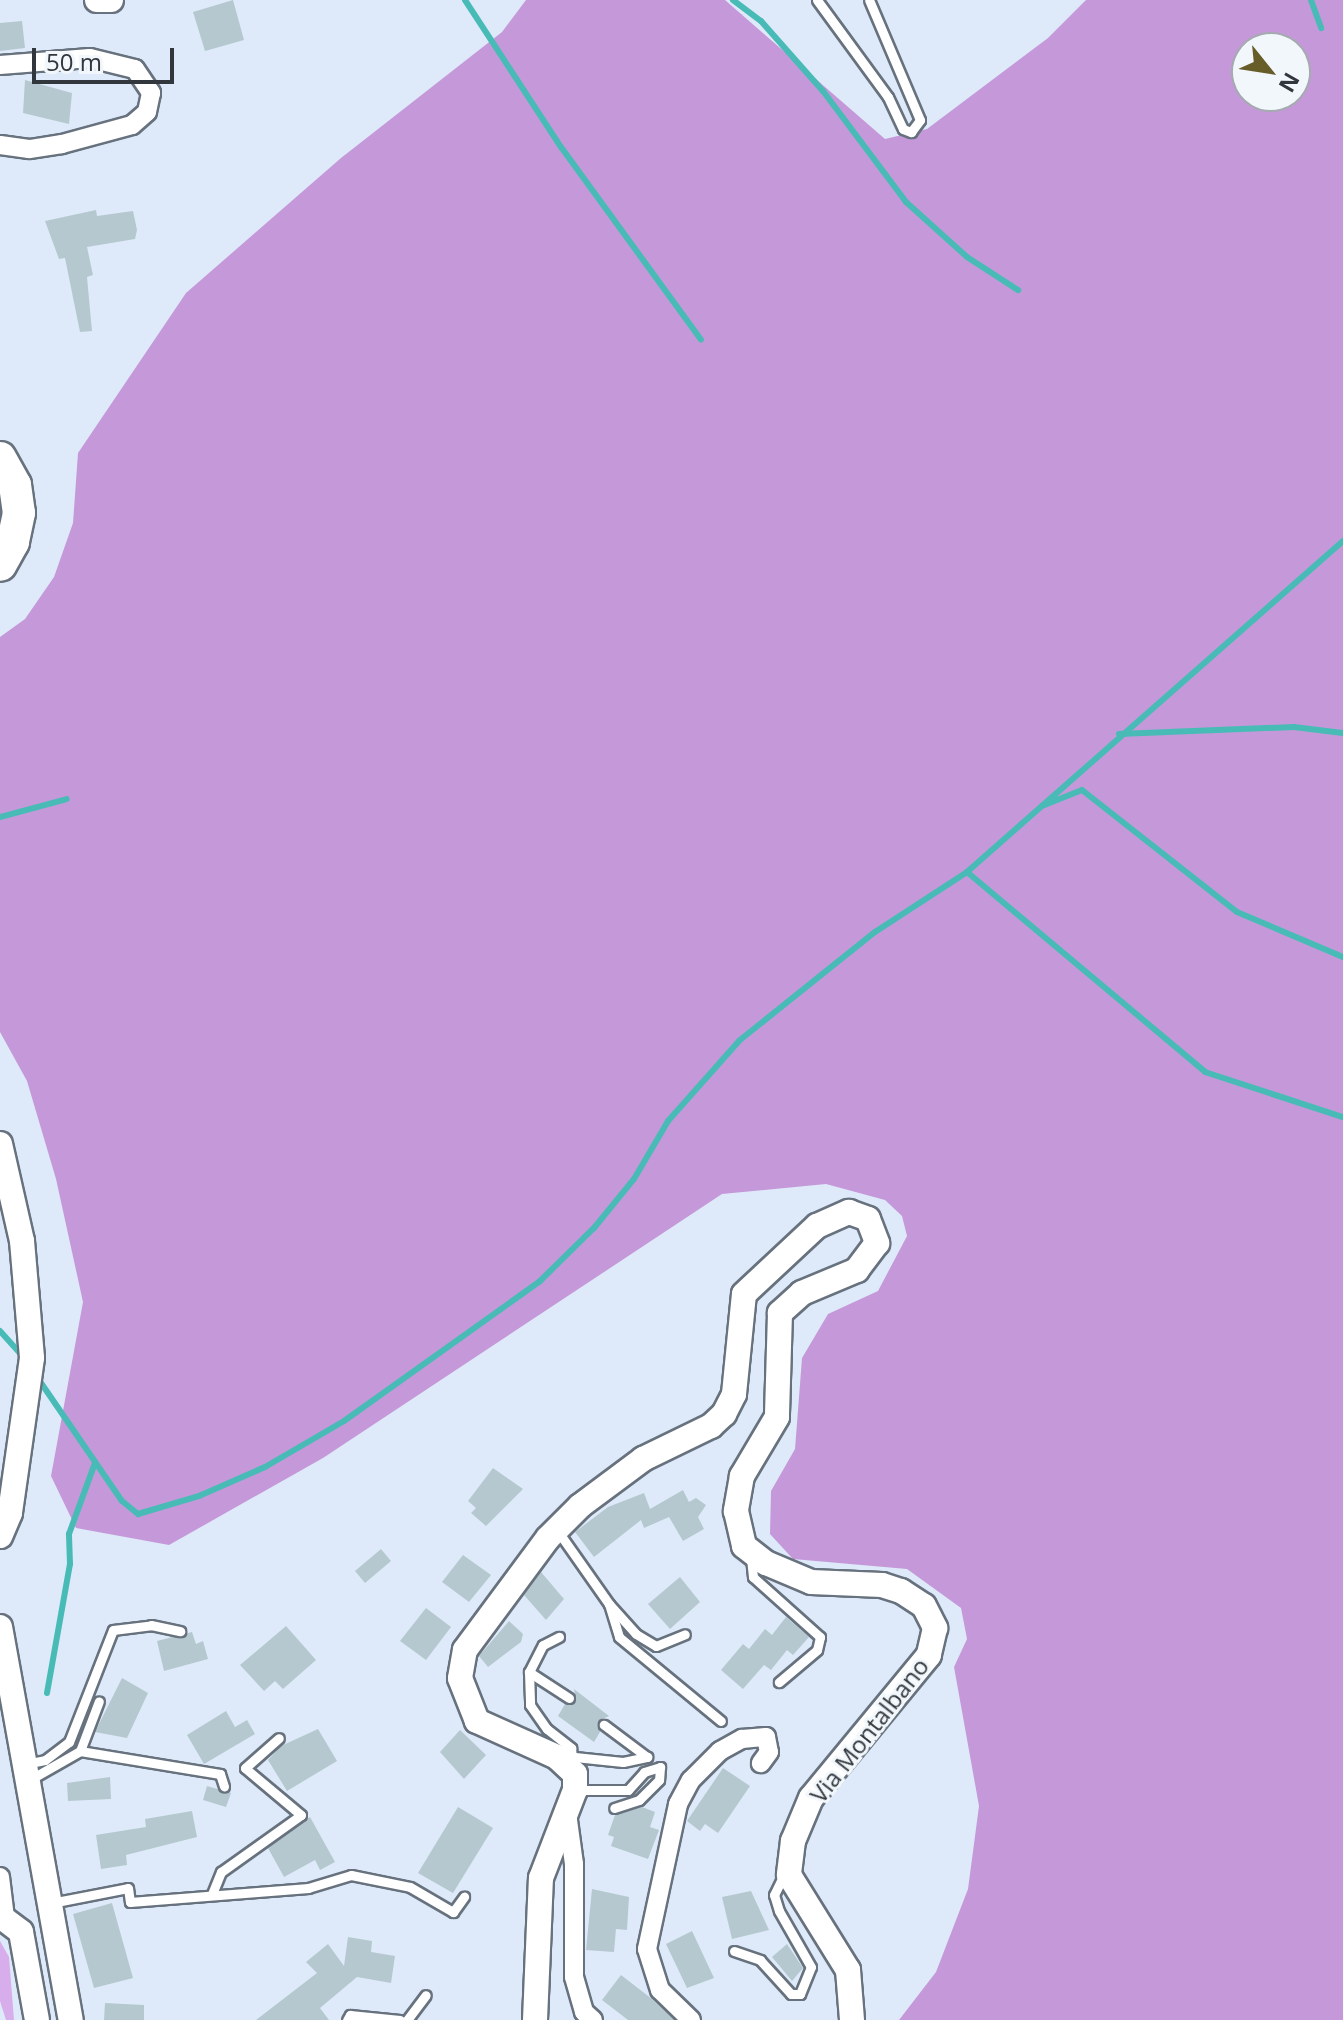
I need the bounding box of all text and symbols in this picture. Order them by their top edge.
scale bar [36,32,178,82]
north arrow [1231,32,1311,112]
text: 50 m [46,45,102,78]
text: N [1273,68,1308,98]
street label: Via Montalbano [804,1652,934,1808]

